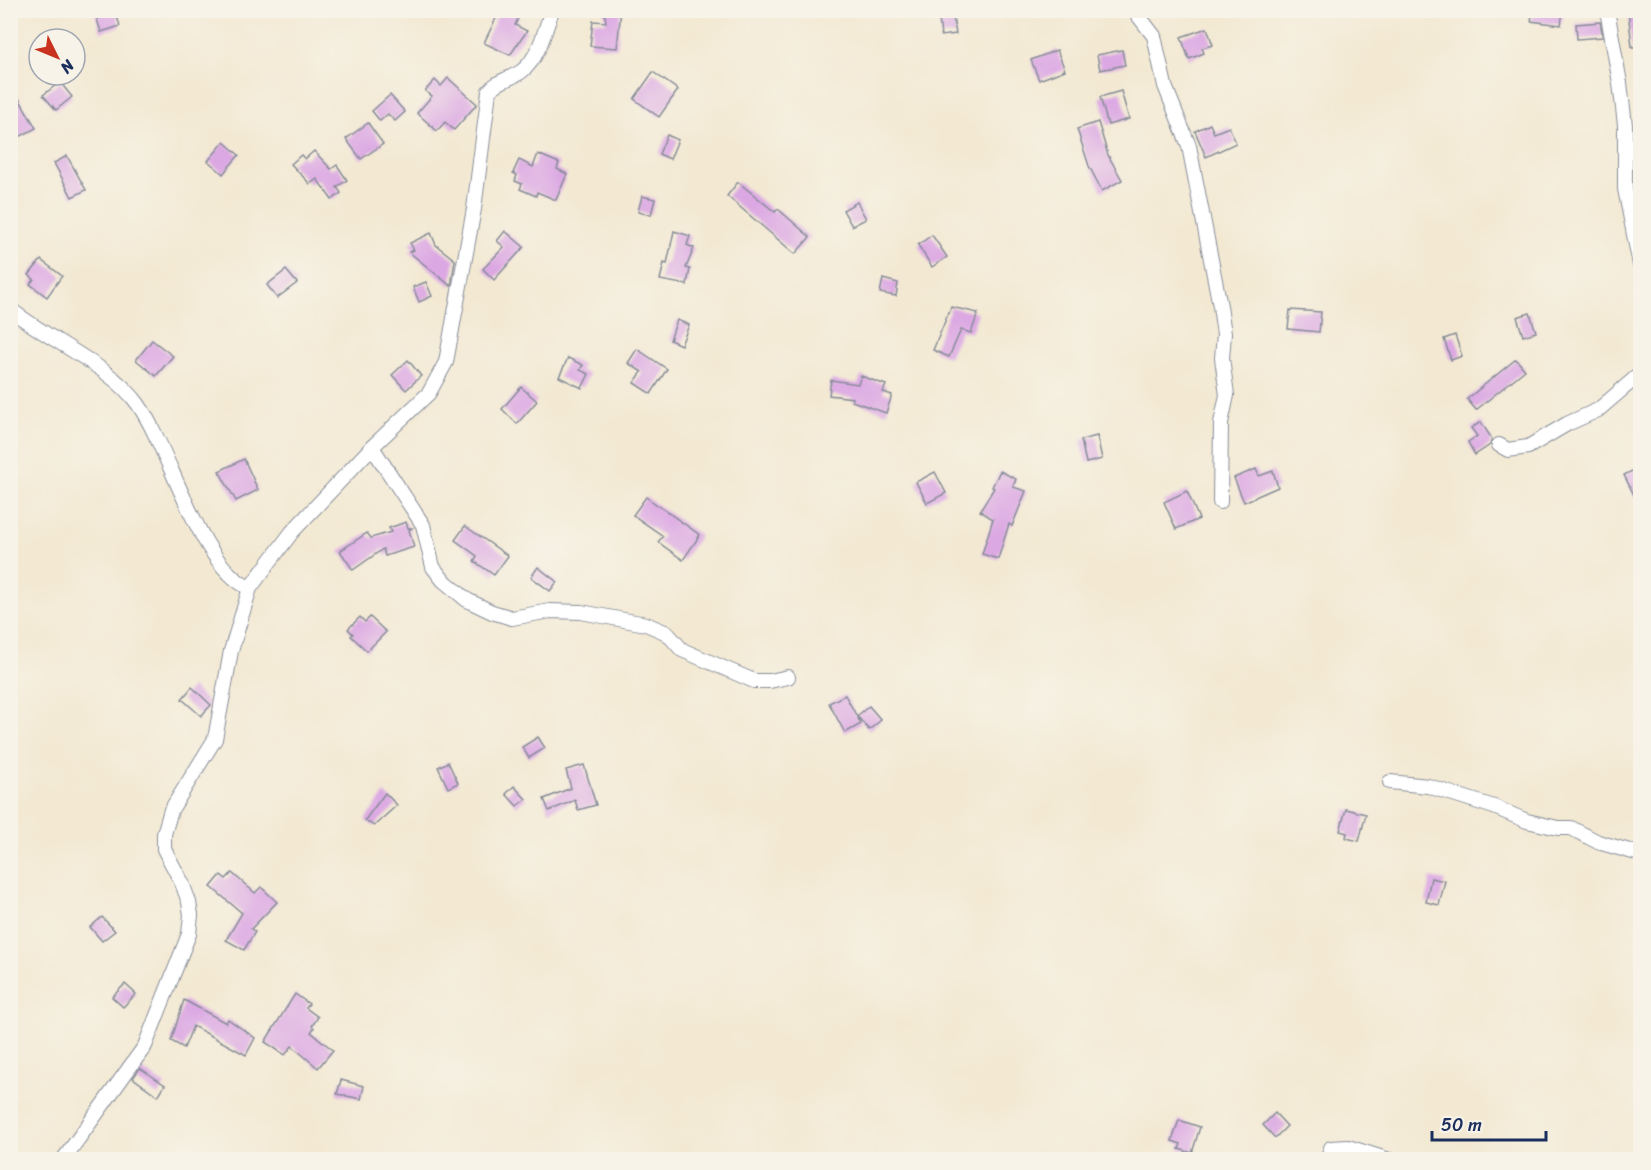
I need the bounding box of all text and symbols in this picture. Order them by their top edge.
north arrow [27,27,87,87]
text: N [53,52,83,81]
scale bar [1432,1104,1546,1142]
text: 50 m [1441,1109,1482,1141]

